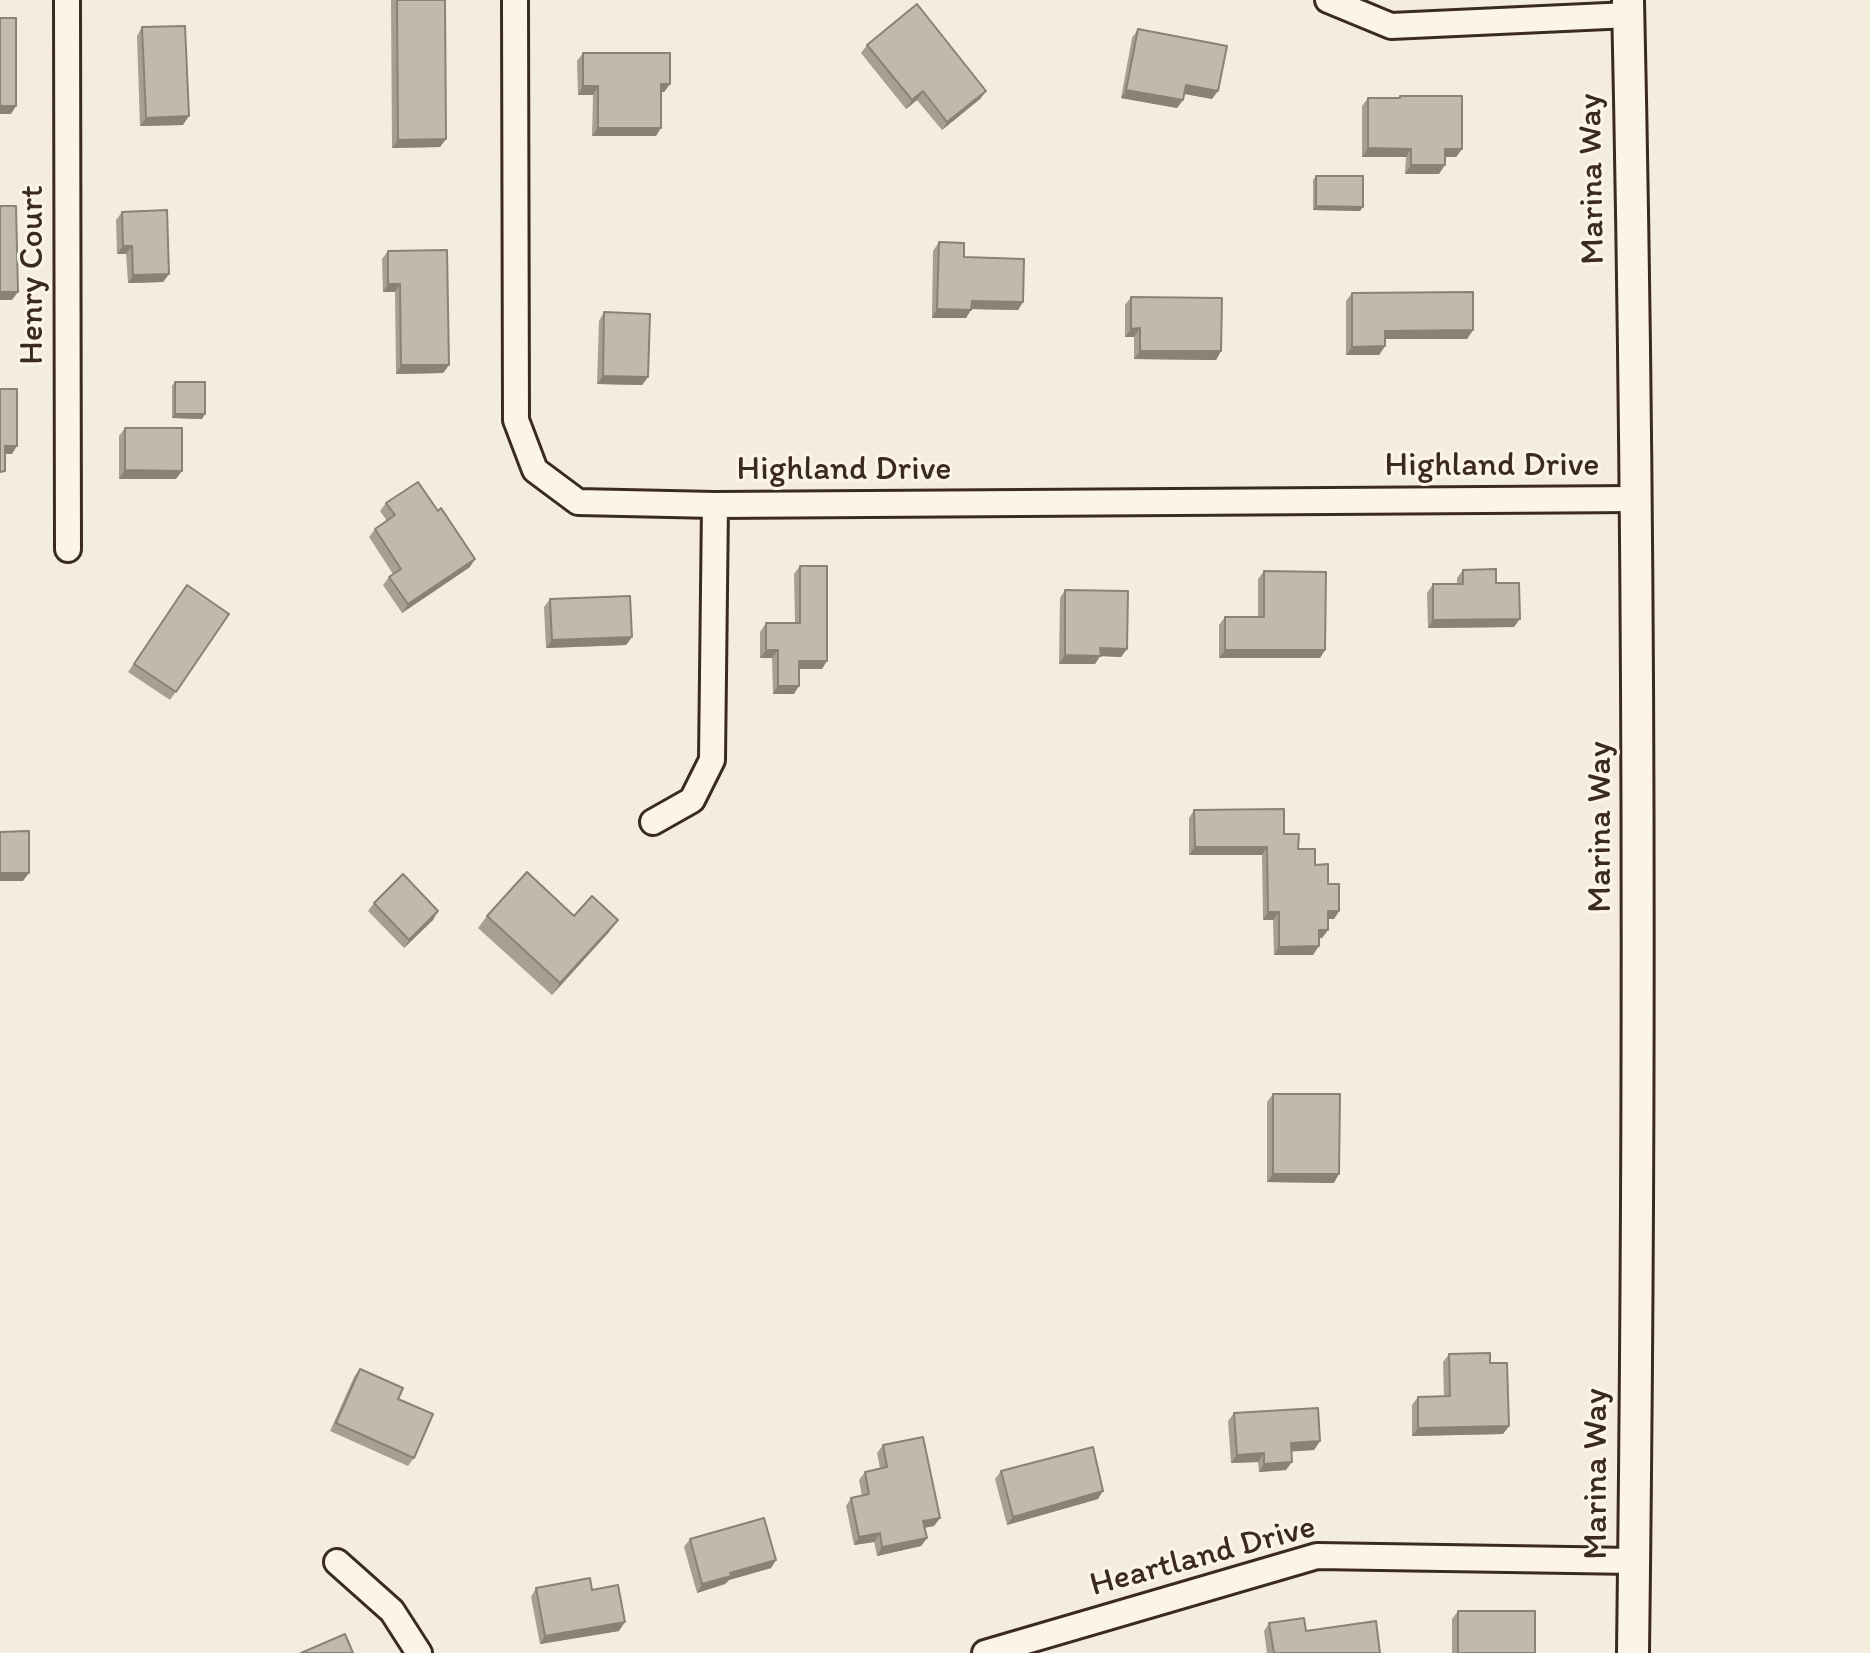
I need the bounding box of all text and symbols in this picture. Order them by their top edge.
street label: Marina Way [1571,93,1615,265]
street label: Henry Court [13,185,53,365]
street label: Highland Drive [1384,446,1600,486]
street label: Highland Drive [736,450,952,490]
street label: Marina Way [1581,741,1621,913]
street label: Marina Way [1577,1388,1617,1560]
street label: Heartland Drive [1086,1507,1320,1607]

